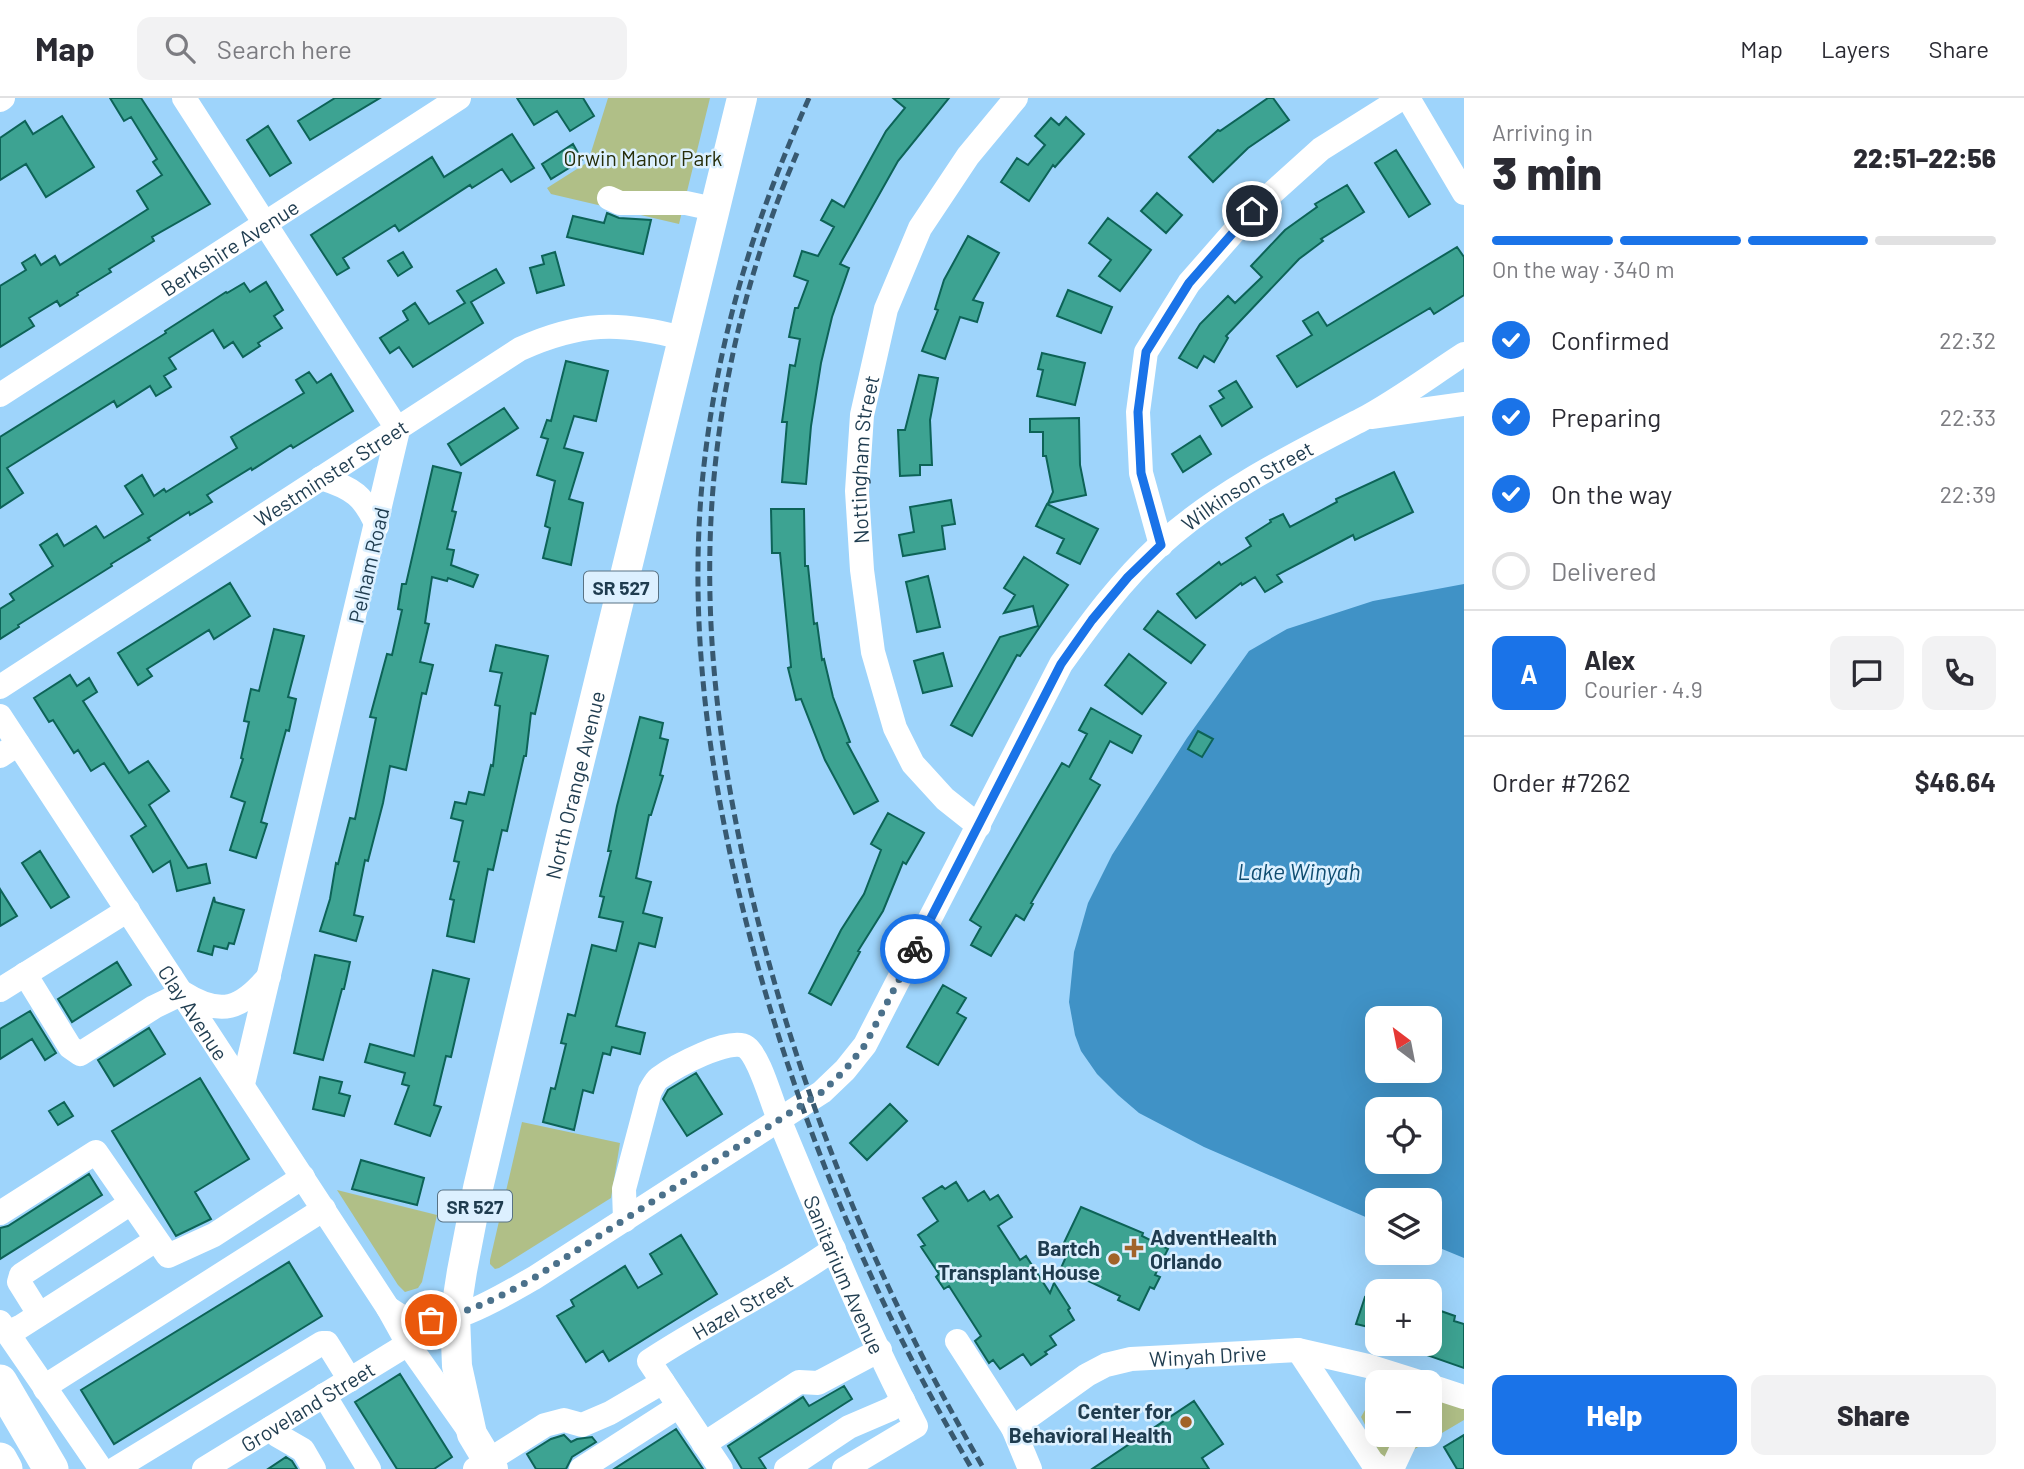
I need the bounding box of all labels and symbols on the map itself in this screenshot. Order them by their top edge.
park label: Orwin Manor Park [564,145,722,170]
pin [1222,181,1282,241]
street label: Berkshire Avenue [156,193,303,300]
street label: Nottingham Street [844,373,883,545]
street label: Westminster Street [249,413,412,531]
street label: Wilkinson Street [1176,435,1317,535]
street label: Pelham Road [343,505,393,625]
road number: SR 527 [584,572,658,602]
street label: North Orange Avenue [539,688,609,881]
water label: Lake Winyah [1237,857,1361,885]
courier [880,914,950,984]
street label: Clay Avenue [154,960,234,1064]
north arrow [1365,1006,1442,1083]
road number: SR 527 [438,1190,512,1222]
street label: Sanitarium Avenue [800,1191,891,1358]
place label: AdventHealth Orlando [1150,1224,1277,1273]
place label: Bartch Transplant House [938,1235,1100,1284]
marker: AdventHealth Orlando [1124,1238,1144,1258]
marker: Bartch Transplant House [1106,1251,1122,1267]
street label: Hazel Street [687,1267,797,1344]
pin [401,1290,461,1350]
street label: Winyah Drive [1148,1339,1267,1371]
street label: Groveland Street [236,1355,379,1456]
place label: Center for Behavioral Health [1009,1398,1172,1447]
marker: Center for Behavioral Health [1178,1414,1194,1430]

